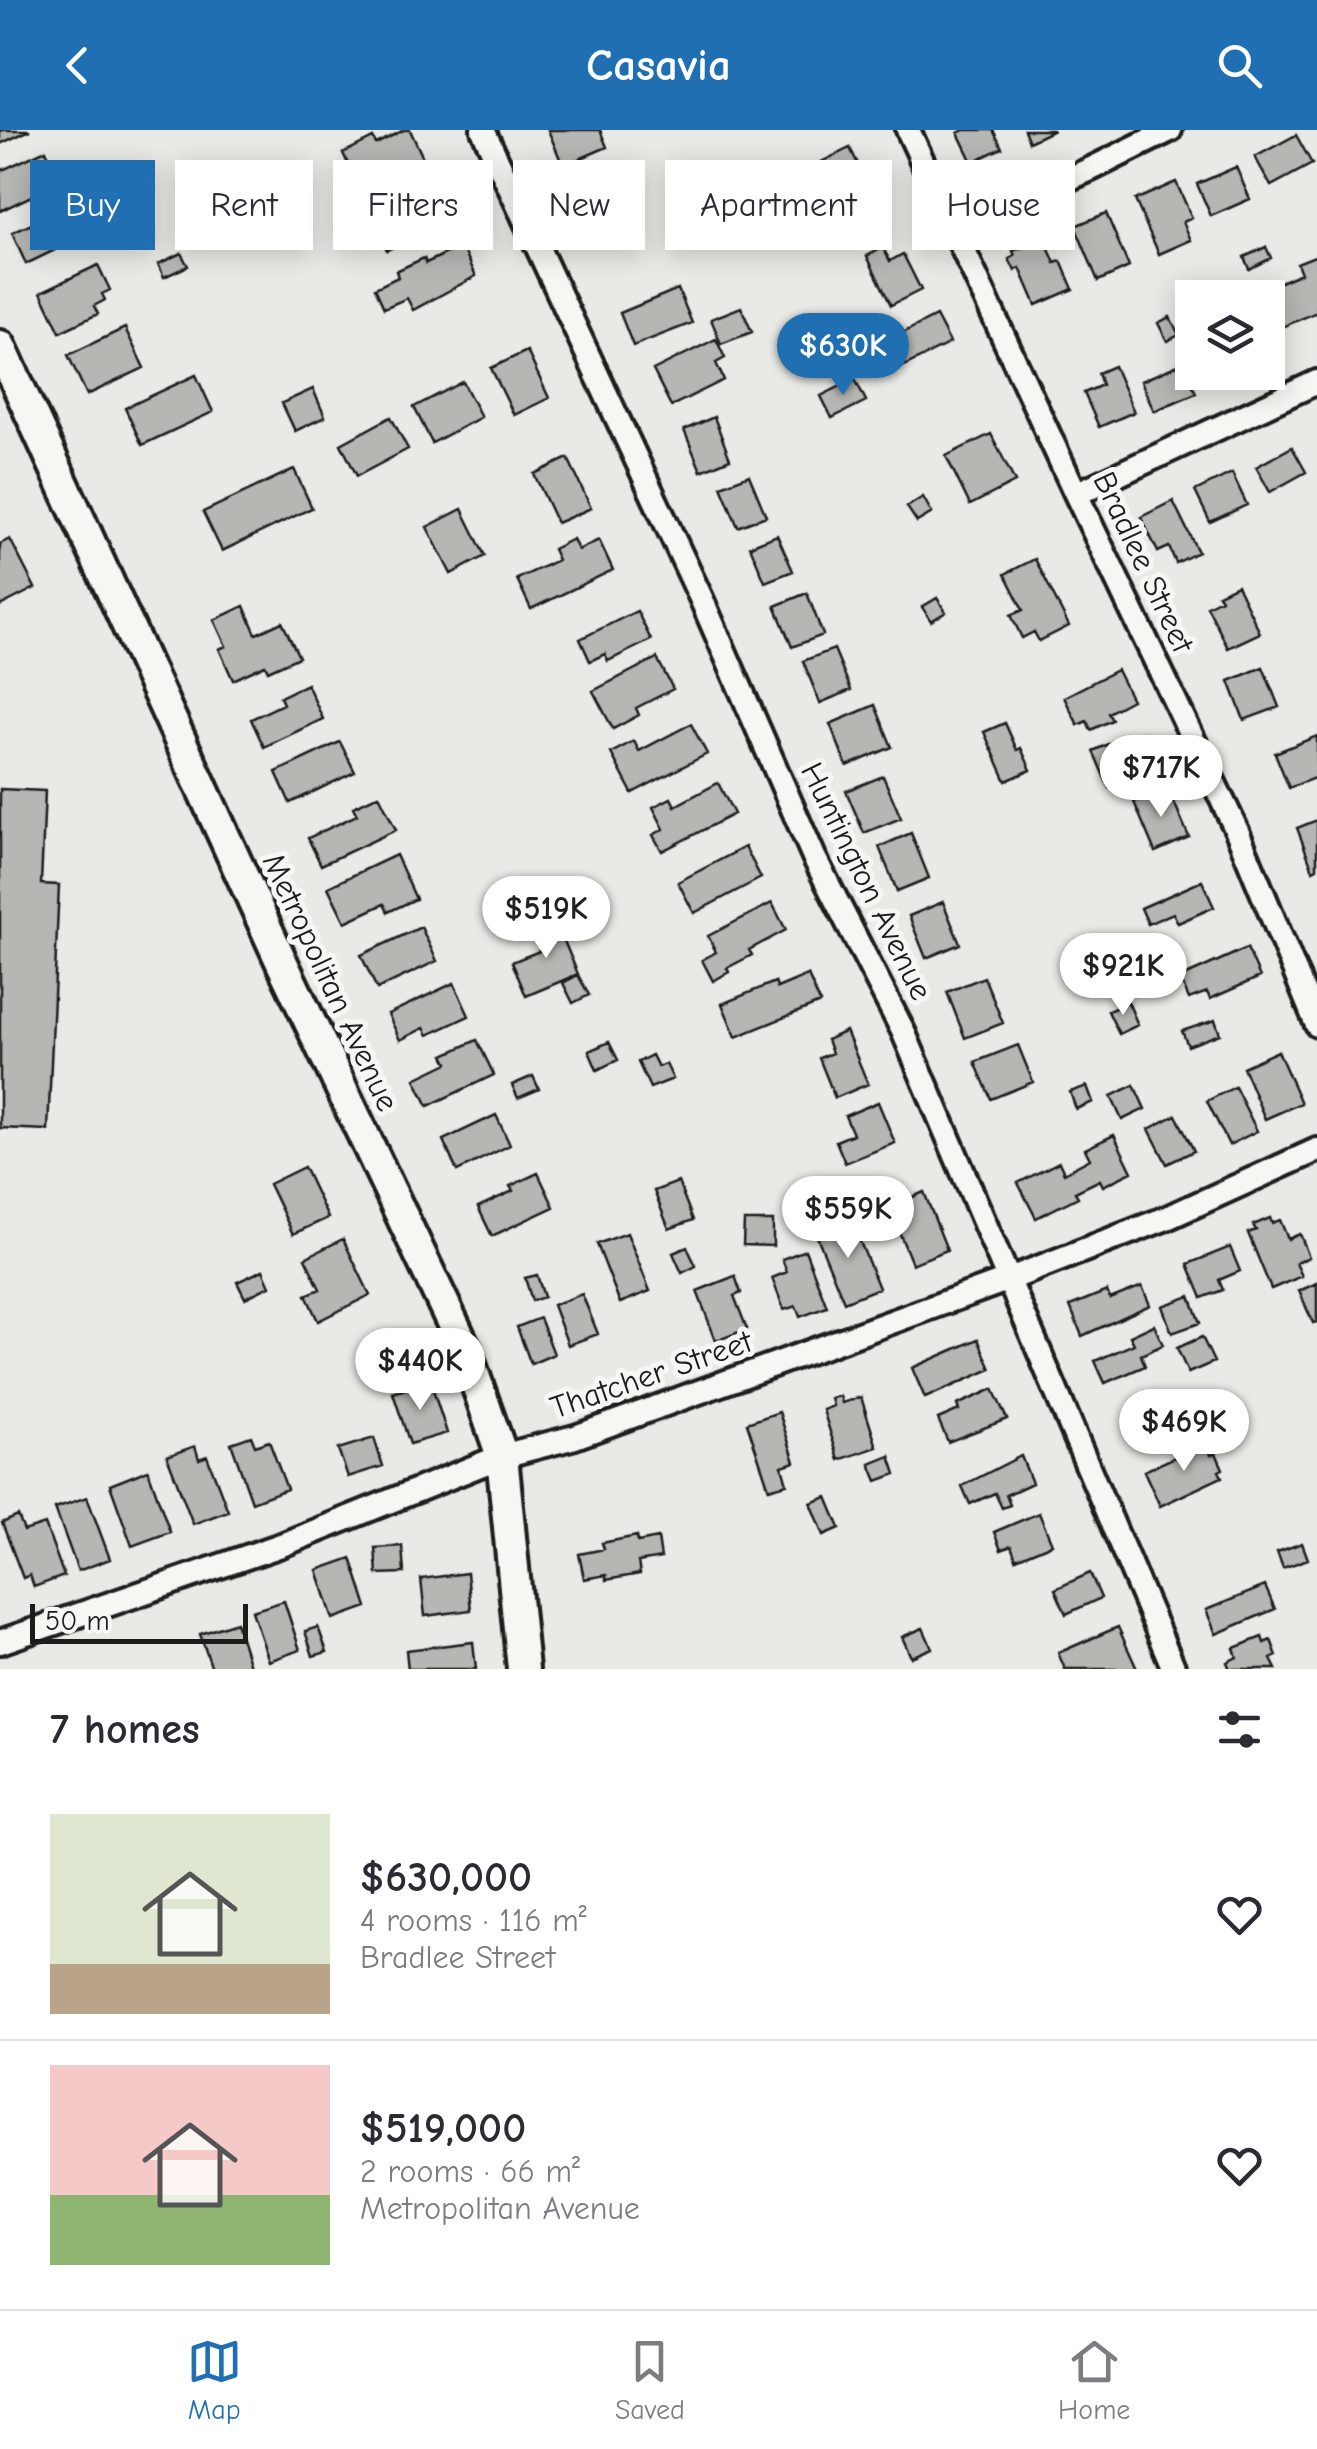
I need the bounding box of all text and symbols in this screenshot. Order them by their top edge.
icon: back [50,38,105,93]
icon: search [1212,38,1267,93]
text: Casavia [586,39,731,91]
chip: Buy [30,160,155,250]
chip: Rent [175,160,313,250]
chip: Filters [333,160,493,250]
chip: New [513,160,645,250]
chip: Apartment [665,160,892,250]
chip: House [912,160,1075,250]
map controls [1175,280,1285,390]
button: layers [1175,280,1285,390]
pin: $630K [773,313,913,398]
text: $630K [799,327,887,364]
street label: Bradlee Street [1086,466,1202,659]
pin: $717K [1091,735,1231,820]
text: $717K [1122,749,1200,786]
street label: Huntington Avenue [793,757,940,1006]
street label: Metropolitan Avenue [255,848,406,1117]
pin: $519K [476,876,616,961]
text: $519K [504,890,588,927]
pin: $921K [1053,933,1193,1018]
text: $921K [1082,947,1164,984]
pin: $559K [778,1176,918,1261]
text: $559K [804,1190,892,1227]
street label: Thatcher Street [546,1322,758,1426]
pin: $440K [350,1328,490,1413]
text: $440K [377,1342,463,1379]
pin: $469K [1114,1389,1254,1474]
text: $469K [1141,1403,1227,1440]
scale bar [30,1599,248,1644]
text: 50 m [45,1605,110,1637]
icon: filters [1212,1702,1267,1757]
text: 7 homes [50,1705,200,1754]
text: $630,000 [360,1853,532,1902]
icon: home [130,1854,250,1974]
icon: heart [1212,1887,1267,1942]
text: 4 rooms · 116 m² [360,1902,587,1939]
text: Bradlee Street [360,1939,555,1976]
text: $519,000 [360,2104,526,2153]
icon: home [130,2105,250,2225]
icon: heart [1212,2138,1267,2193]
text: 2 rooms · 66 m² [360,2153,580,2190]
text: Metropolitan Avenue [360,2190,640,2227]
tab: Map [187,2334,242,2426]
tab: Saved [615,2334,685,2426]
tab: Home [1058,2334,1130,2426]

